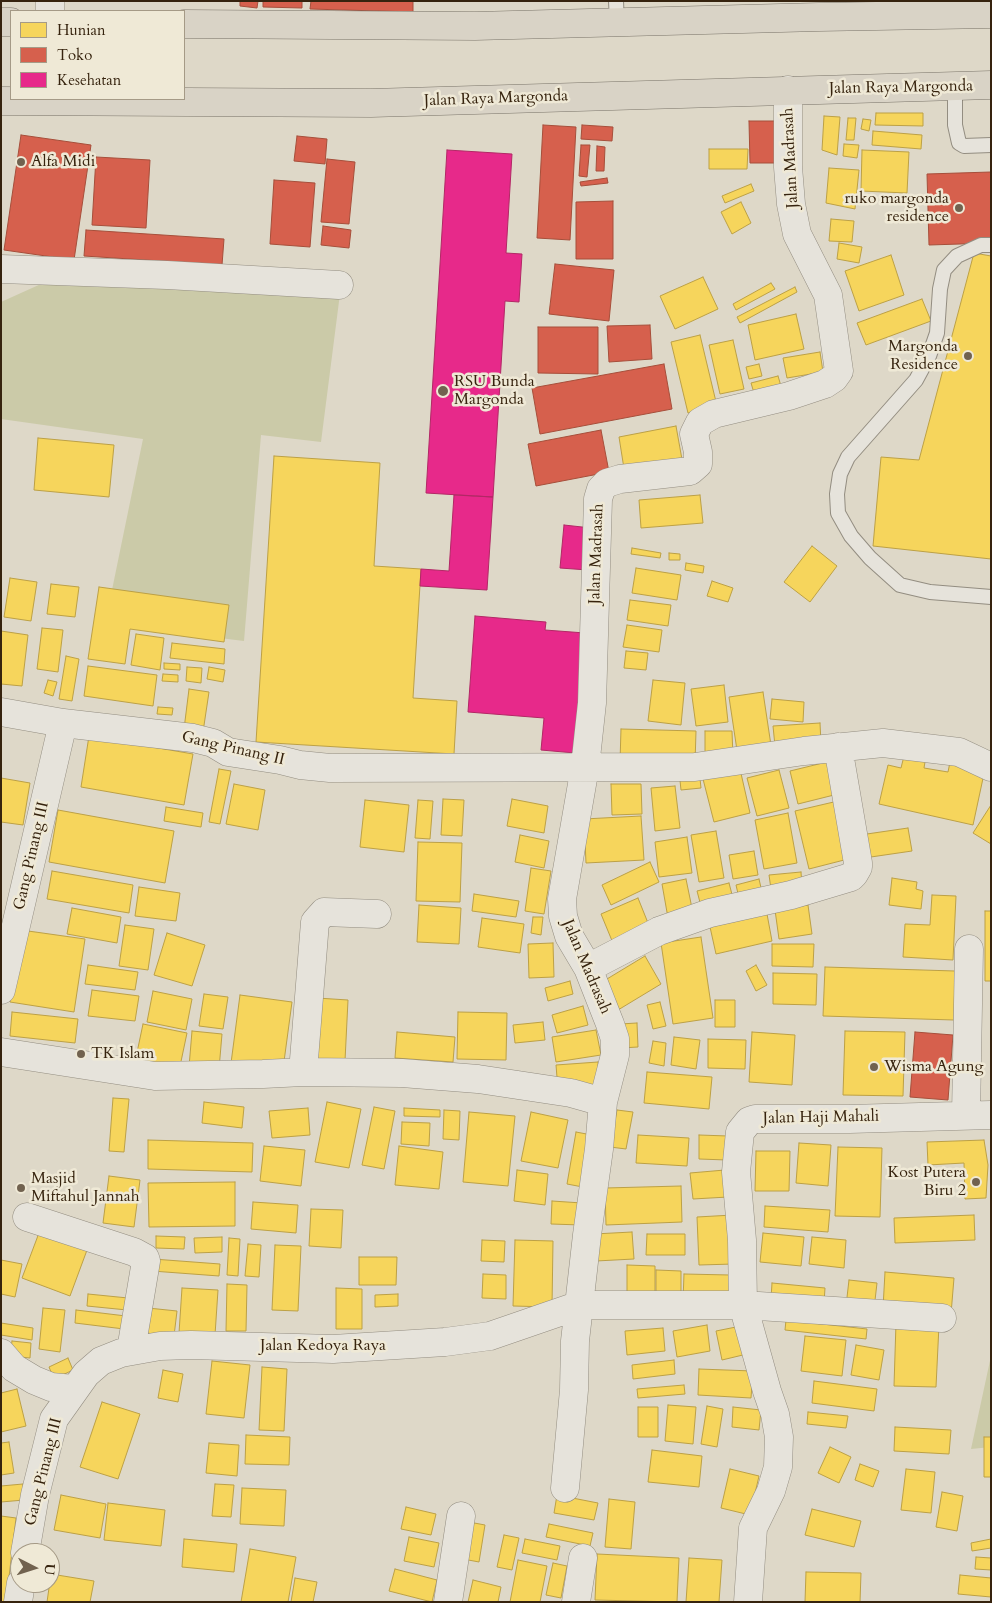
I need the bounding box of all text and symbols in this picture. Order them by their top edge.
legend [10,10,185,100]
text: Hunian [57,20,106,40]
text: Toko [57,45,92,65]
text: Kesehatan [57,70,121,90]
street label: Jalan Raya Margonda [829,77,973,99]
street label: Jalan Raya Margonda [424,87,568,111]
street label: Jalan Madrasah [779,107,803,209]
place label: Alfa Midi [31,152,95,172]
marker: Alfa Midi [15,156,27,168]
place label: ruko margonda residence [844,189,949,227]
marker: ruko margonda residence [953,202,965,214]
place label: Margonda Residence [888,337,958,375]
marker: Margonda Residence [962,350,974,362]
place label: RSU Bunda Margonda [454,372,535,410]
marker: RSU Bunda Margonda [436,384,450,398]
street label: Jalan Madrasah [586,503,608,605]
street label: Gang Pinang II [180,728,286,770]
street label: Gang Pinang III [10,800,54,912]
street label: Jalan Madrasah [557,917,615,1017]
place label: TK Islam [91,1044,154,1064]
marker: TK Islam [75,1048,87,1060]
place label: Wisma Agung [884,1057,983,1077]
marker: Wisma Agung [868,1061,880,1073]
street label: Jalan Haji Mahali [763,1107,879,1129]
place label: Kost Putera Biru 2 [887,1163,966,1201]
place label: Masjid Miftahul Jannah [31,1169,140,1207]
marker: Kost Putera Biru 2 [970,1176,982,1188]
marker: Masjid Miftahul Jannah [15,1182,27,1194]
street label: Jalan Kedoya Raya [260,1336,386,1356]
street label: Gang Pinang III [21,1416,67,1528]
north arrow [10,1543,60,1593]
text: U [39,1563,59,1576]

